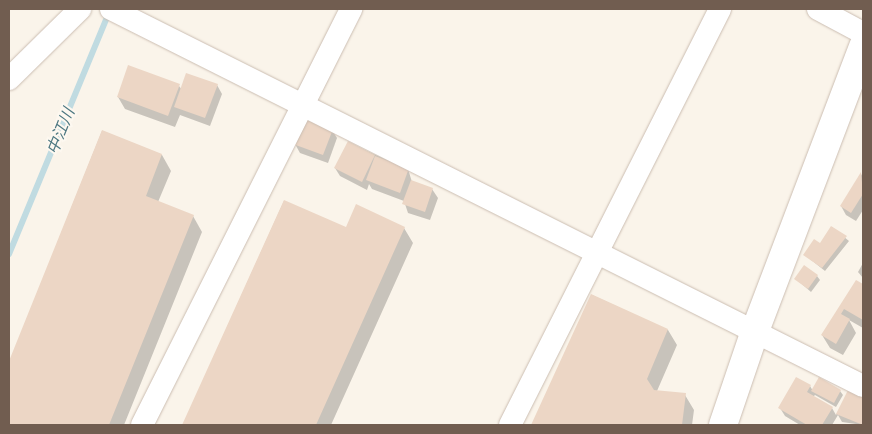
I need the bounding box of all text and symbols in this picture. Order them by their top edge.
water label: 中江川 [42,105,78,157]

